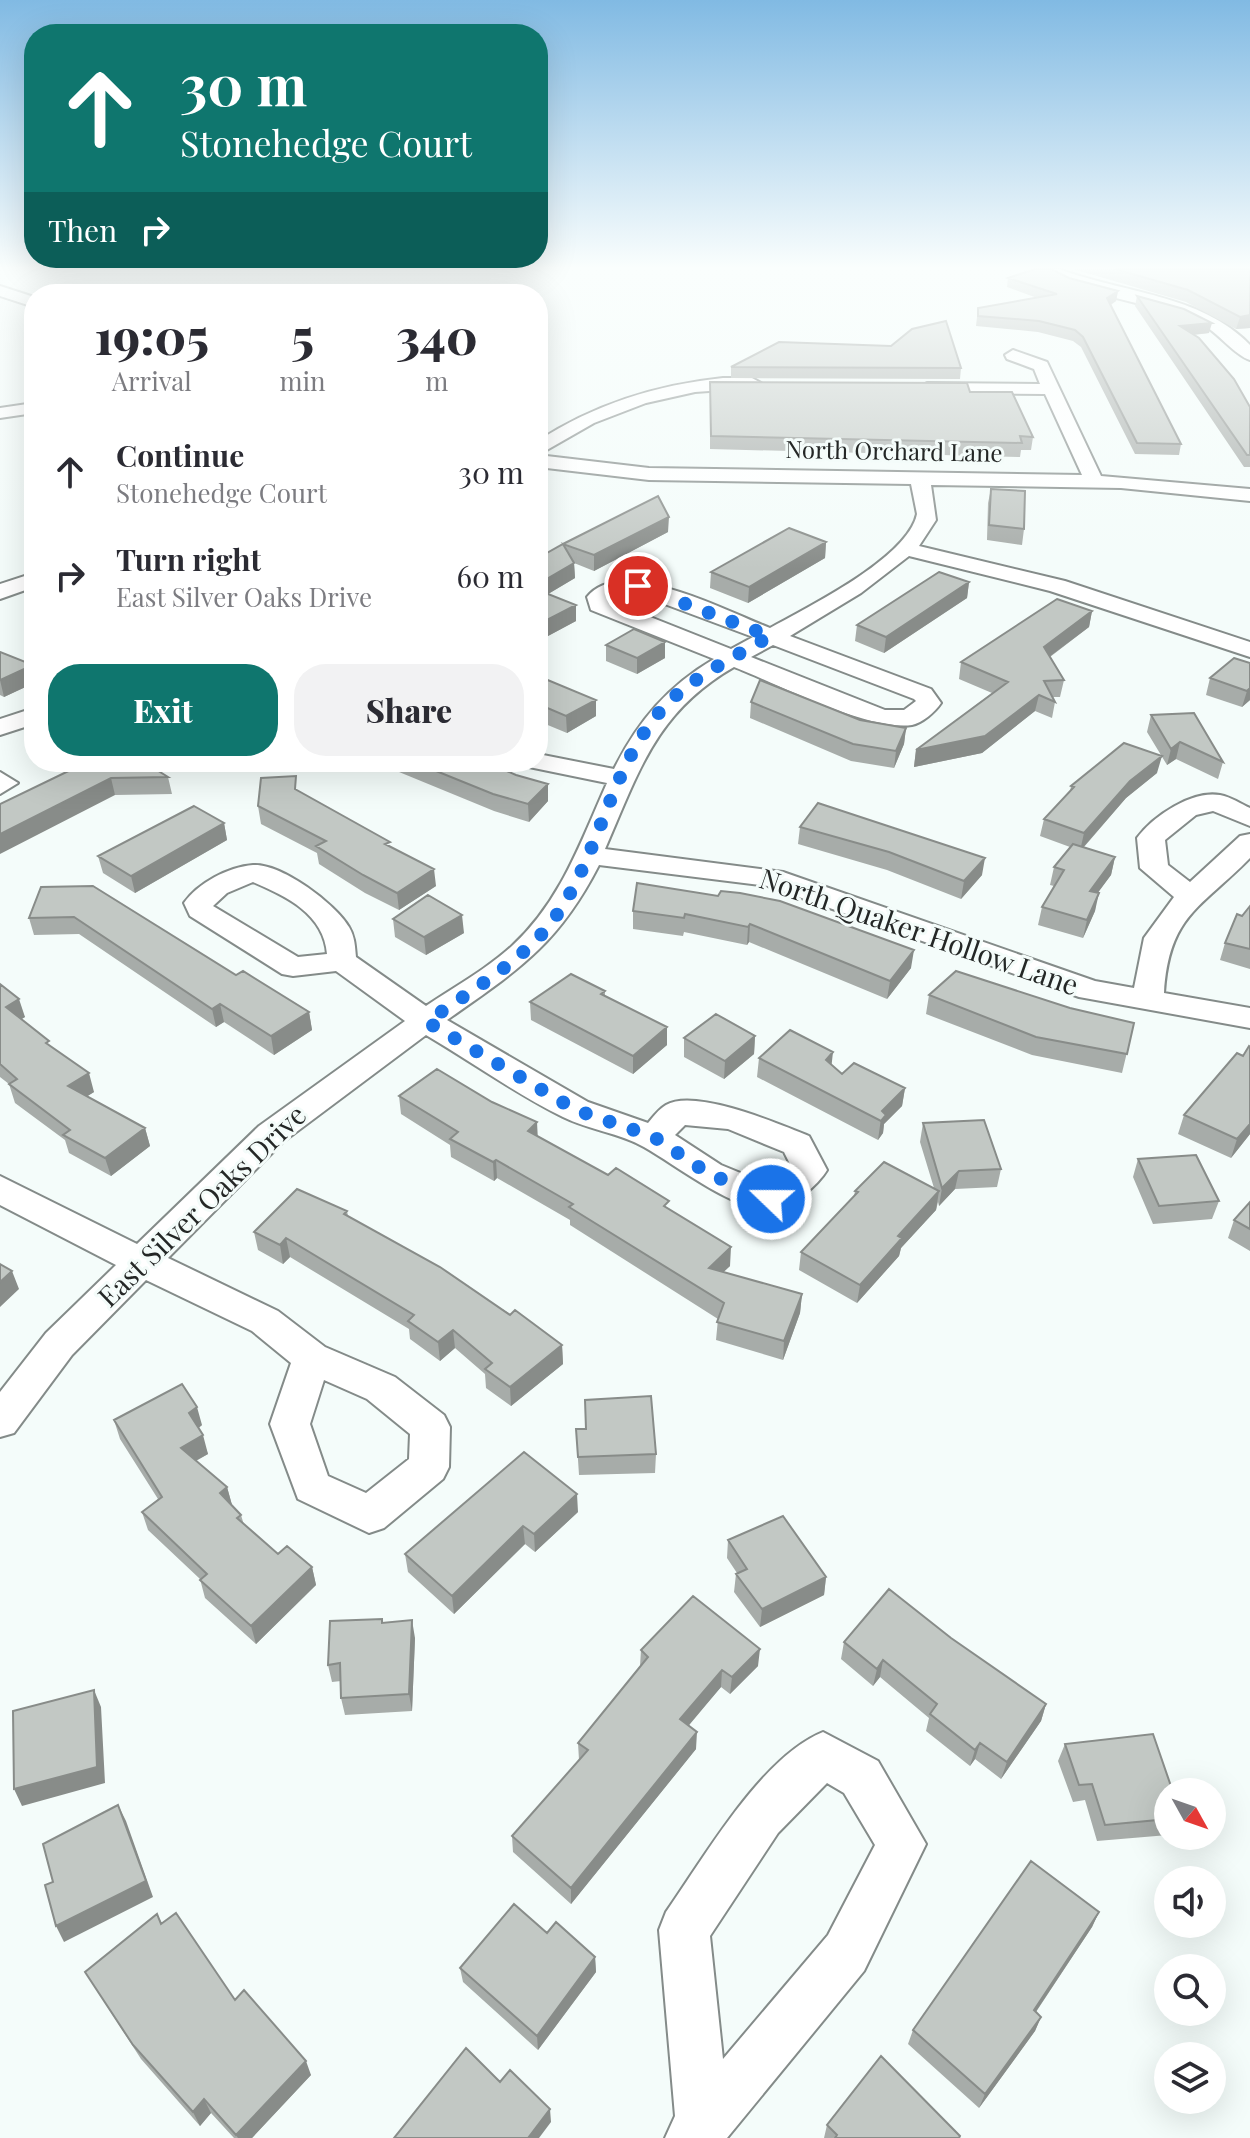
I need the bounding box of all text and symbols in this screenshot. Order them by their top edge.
text: 30 m [180,46,307,121]
icon: ahead [48,56,152,160]
text: Stonehedge Court [180,118,472,166]
icon: right [133,208,177,252]
text: Then [48,210,117,250]
text: 19:05 [94,303,209,367]
text: 5 [291,303,314,367]
text: 340 [396,303,478,367]
text: Arrival [112,363,192,398]
text: min [279,363,326,398]
text: m [425,363,448,398]
street label: North Orchard Lane [785,432,1003,468]
text: Continue [116,435,244,475]
icon: ahead [48,450,92,494]
text: 30 m [458,452,524,492]
text: Stonehedge Court [116,475,327,510]
text: Turn right [116,539,261,579]
pin [604,552,672,620]
icon: right [48,554,92,598]
text: 60 m [456,556,524,596]
icon: arrive [616,564,660,608]
text: East Silver Oaks Drive [116,579,372,614]
button: Exit [48,664,278,756]
button: Share [294,664,524,756]
street label: North Quaker Hollow Lane [755,859,1084,1003]
street label: East Silver Oaks Drive [89,1096,313,1314]
position arrow [729,1157,813,1241]
north arrow [1154,1778,1226,1850]
map controls [1154,1778,1226,2114]
button: sound [1154,1866,1226,1938]
button: search [1154,1954,1226,2026]
button: layers [1154,2042,1226,2114]

